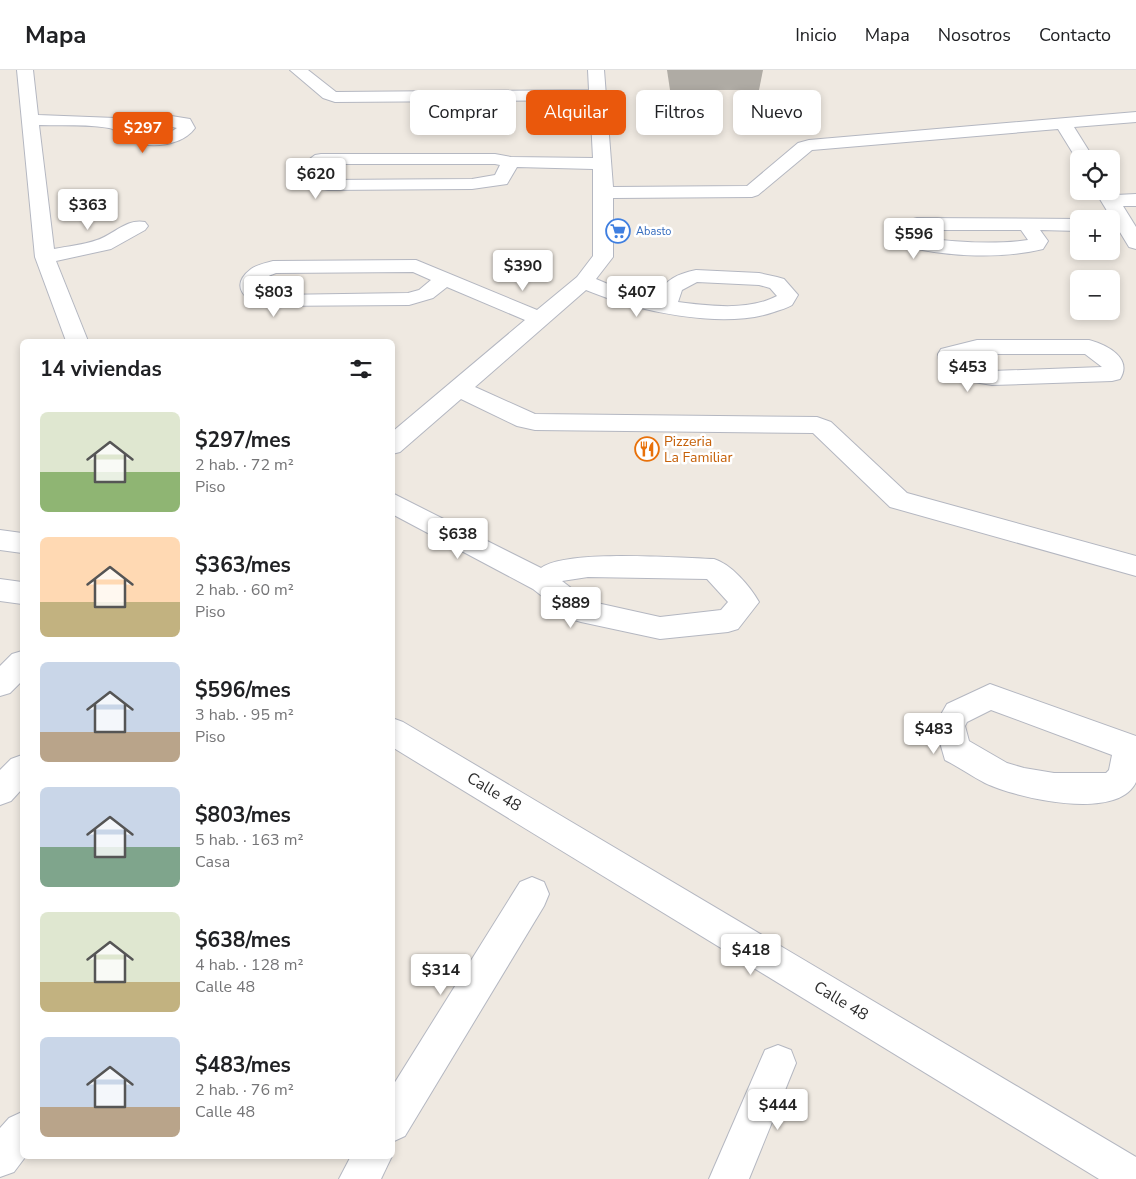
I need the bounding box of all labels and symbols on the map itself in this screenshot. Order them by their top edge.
pin: $297 [113,112,173,154]
pin: $620 [286,158,346,200]
pin: $363 [58,189,118,231]
supermarket icon: Abasto [605,218,631,244]
pin: $596 [884,218,944,260]
place label: Abasto [636,224,671,239]
pin: $390 [493,250,553,292]
pin: $803 [244,276,304,318]
pin: $407 [607,276,667,318]
pin: $453 [938,350,998,393]
place label: Pizzeria La Familiar [664,432,733,467]
restaurant icon: Pizzeria La Familiar [634,436,660,462]
pin: $638 [428,518,488,560]
pin: $889 [541,586,601,629]
pin: $483 [904,712,964,755]
street label: Calle 48 [463,767,525,817]
pin: $418 [721,934,781,976]
pin: $314 [411,954,471,996]
street label: Calle 48 [810,976,872,1026]
pin: $444 [748,1088,808,1131]

